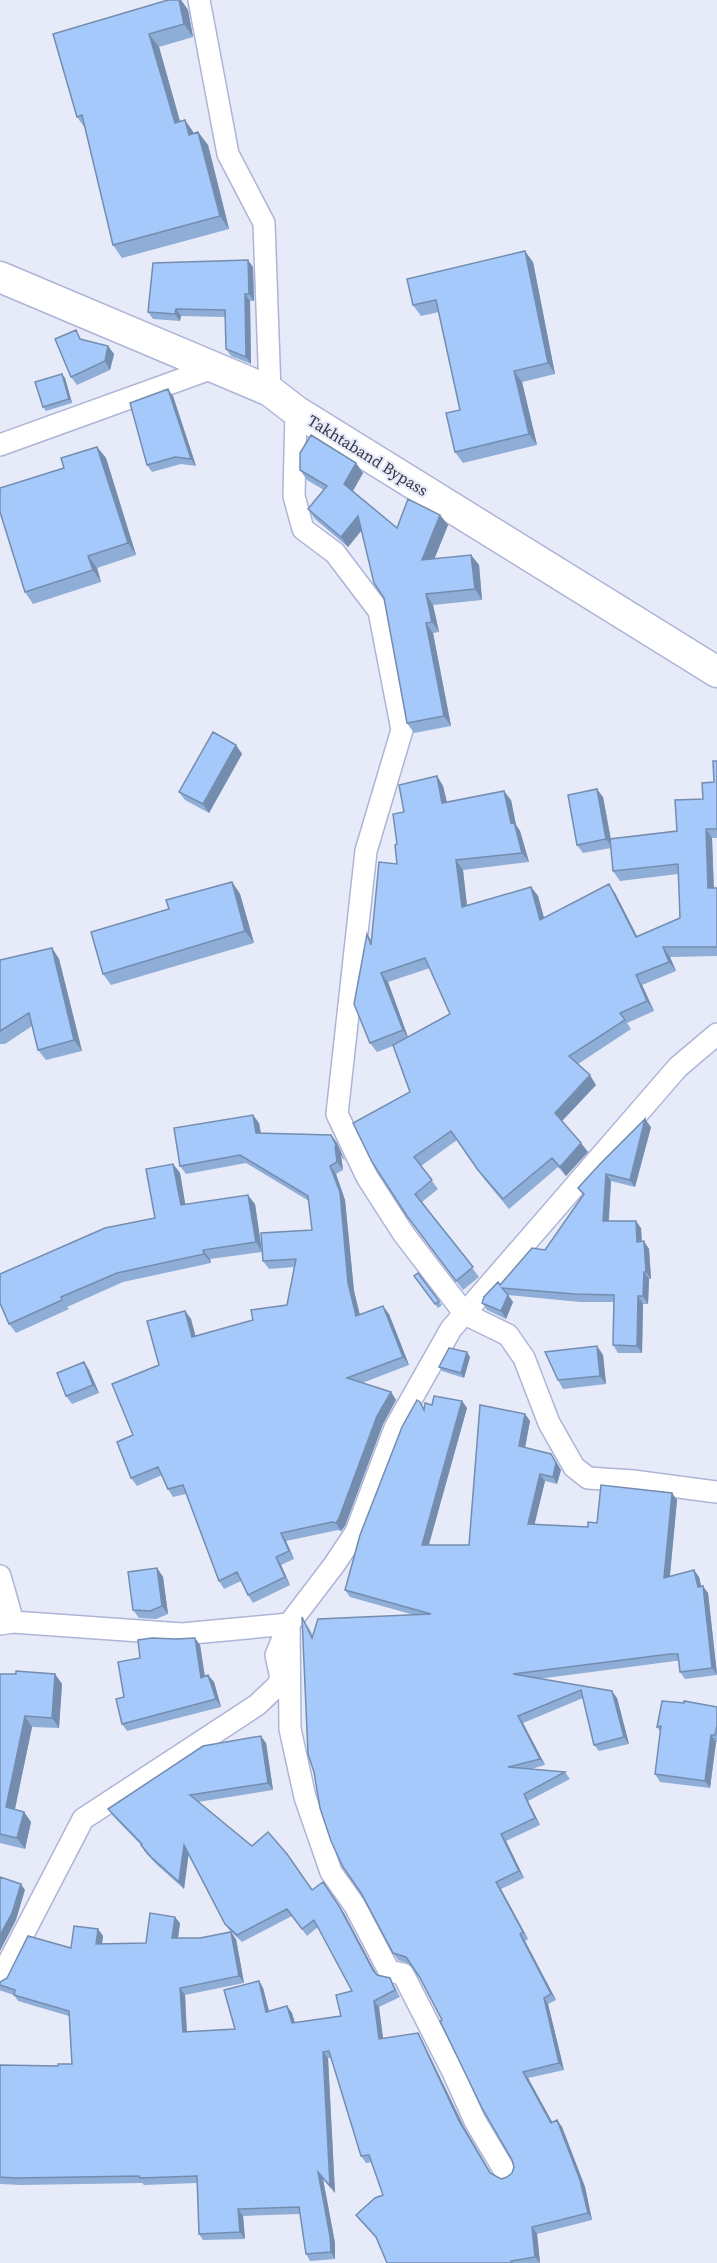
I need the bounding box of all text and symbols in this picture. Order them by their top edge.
street label: Takhtaband Bypass [304,409,432,501]

